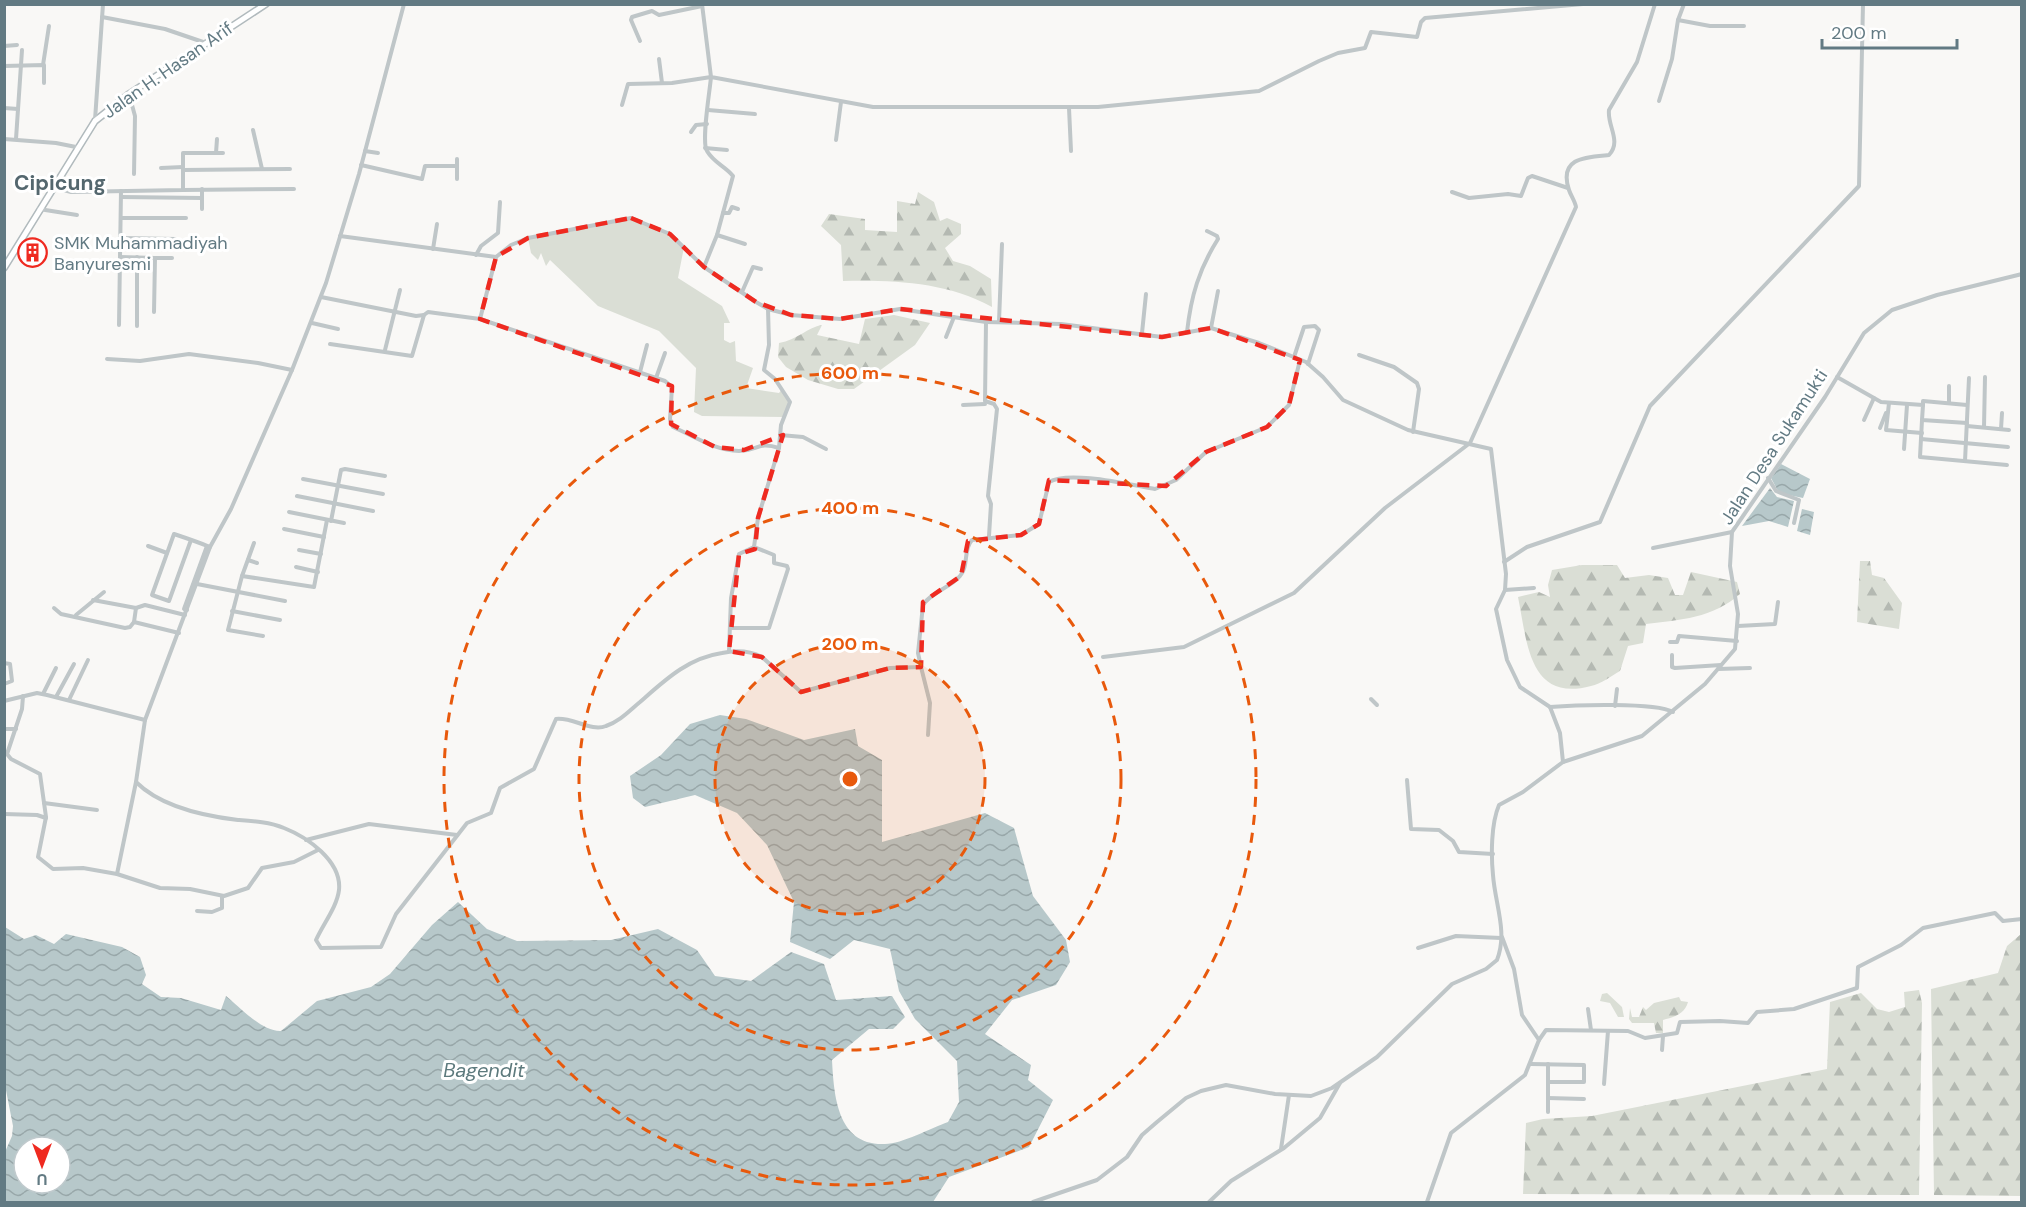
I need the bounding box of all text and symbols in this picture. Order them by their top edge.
scale bar [1822,12,1957,50]
street label: Jalan H. Hasan Arif [98,16,238,124]
text: 200 m [1831,21,1887,45]
district label: Cipicung [14,169,106,197]
place label: SMK Muhammadiyah Banyuresmi [54,231,228,276]
building icon: SMK Muhammadiyah Banyuresmi [17,237,49,269]
text: 600 m [821,361,879,385]
street label: Jalan Desa Sukamukti [1715,365,1833,529]
text: 400 m [821,496,879,520]
text: 200 m [822,632,878,656]
centre of rings [840,769,860,789]
water label: Bagendit [443,1057,525,1083]
north arrow [12,1135,72,1195]
text: U [37,1169,47,1190]

